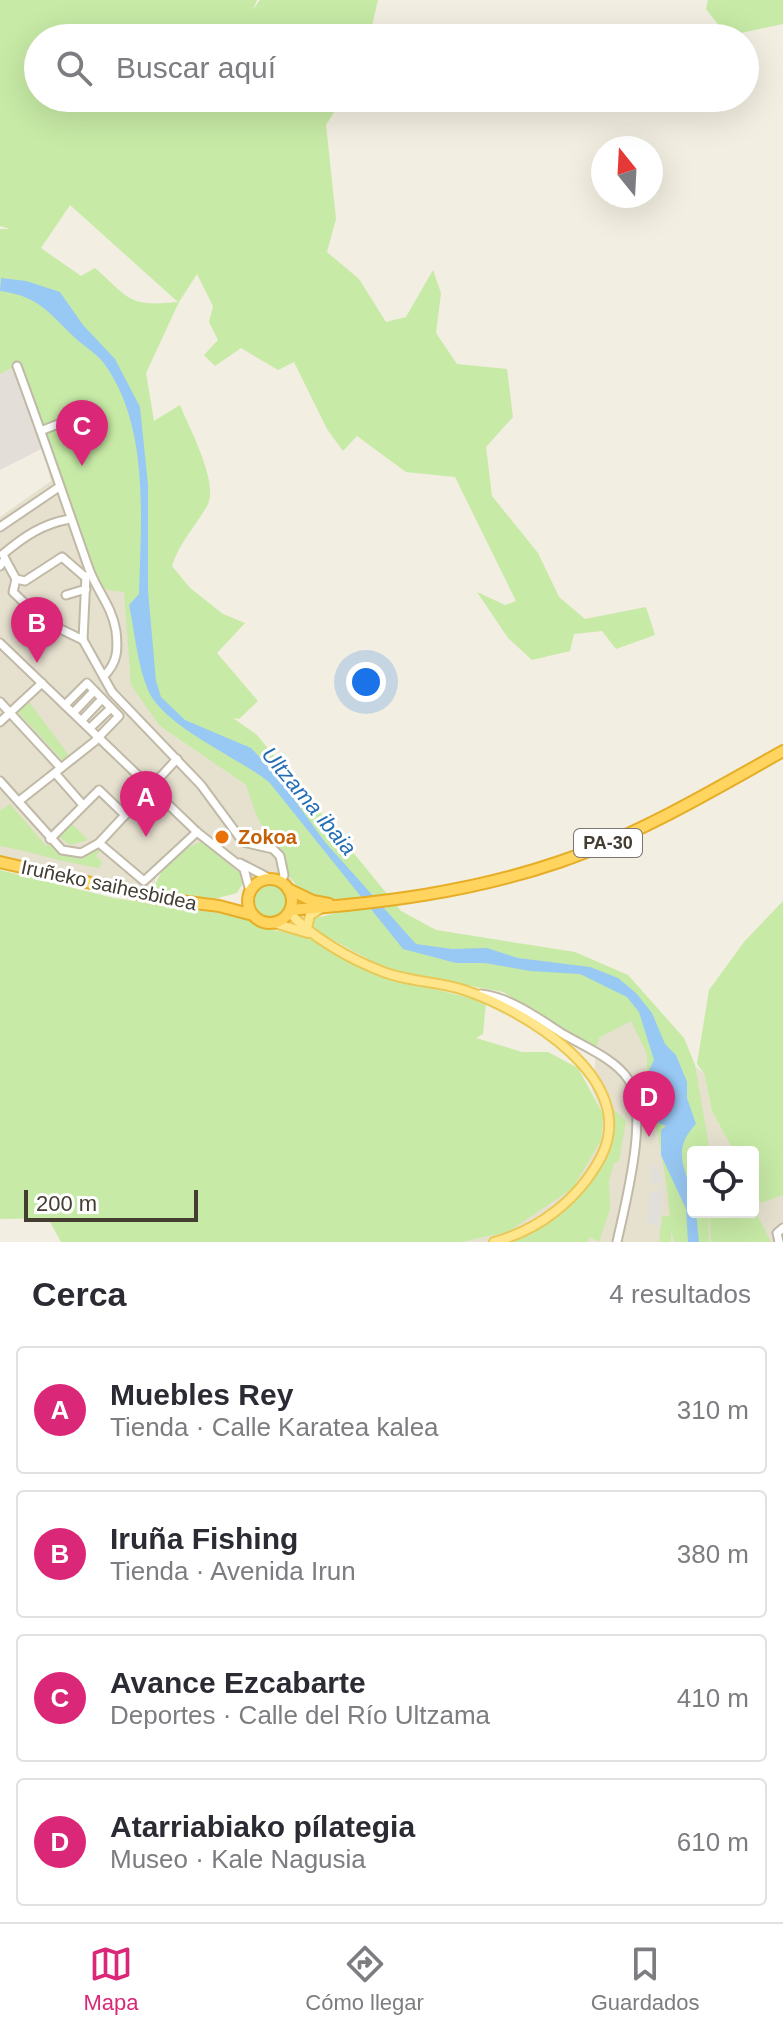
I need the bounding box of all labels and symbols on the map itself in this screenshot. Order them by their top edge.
north arrow [591,136,663,208]
pin: C [56,400,108,466]
pin: B [11,597,63,663]
your location [346,662,386,702]
water label: Ultzama ibaia [257,742,361,860]
pin: A [120,771,172,837]
place label: Zokoa [238,826,298,848]
marker: Zokoa [213,828,231,846]
road number: PA-30 [574,829,642,857]
street label: Iruñeko saihesbidea [19,856,200,915]
pin: D [623,1071,675,1137]
scale bar [24,1186,198,1222]

